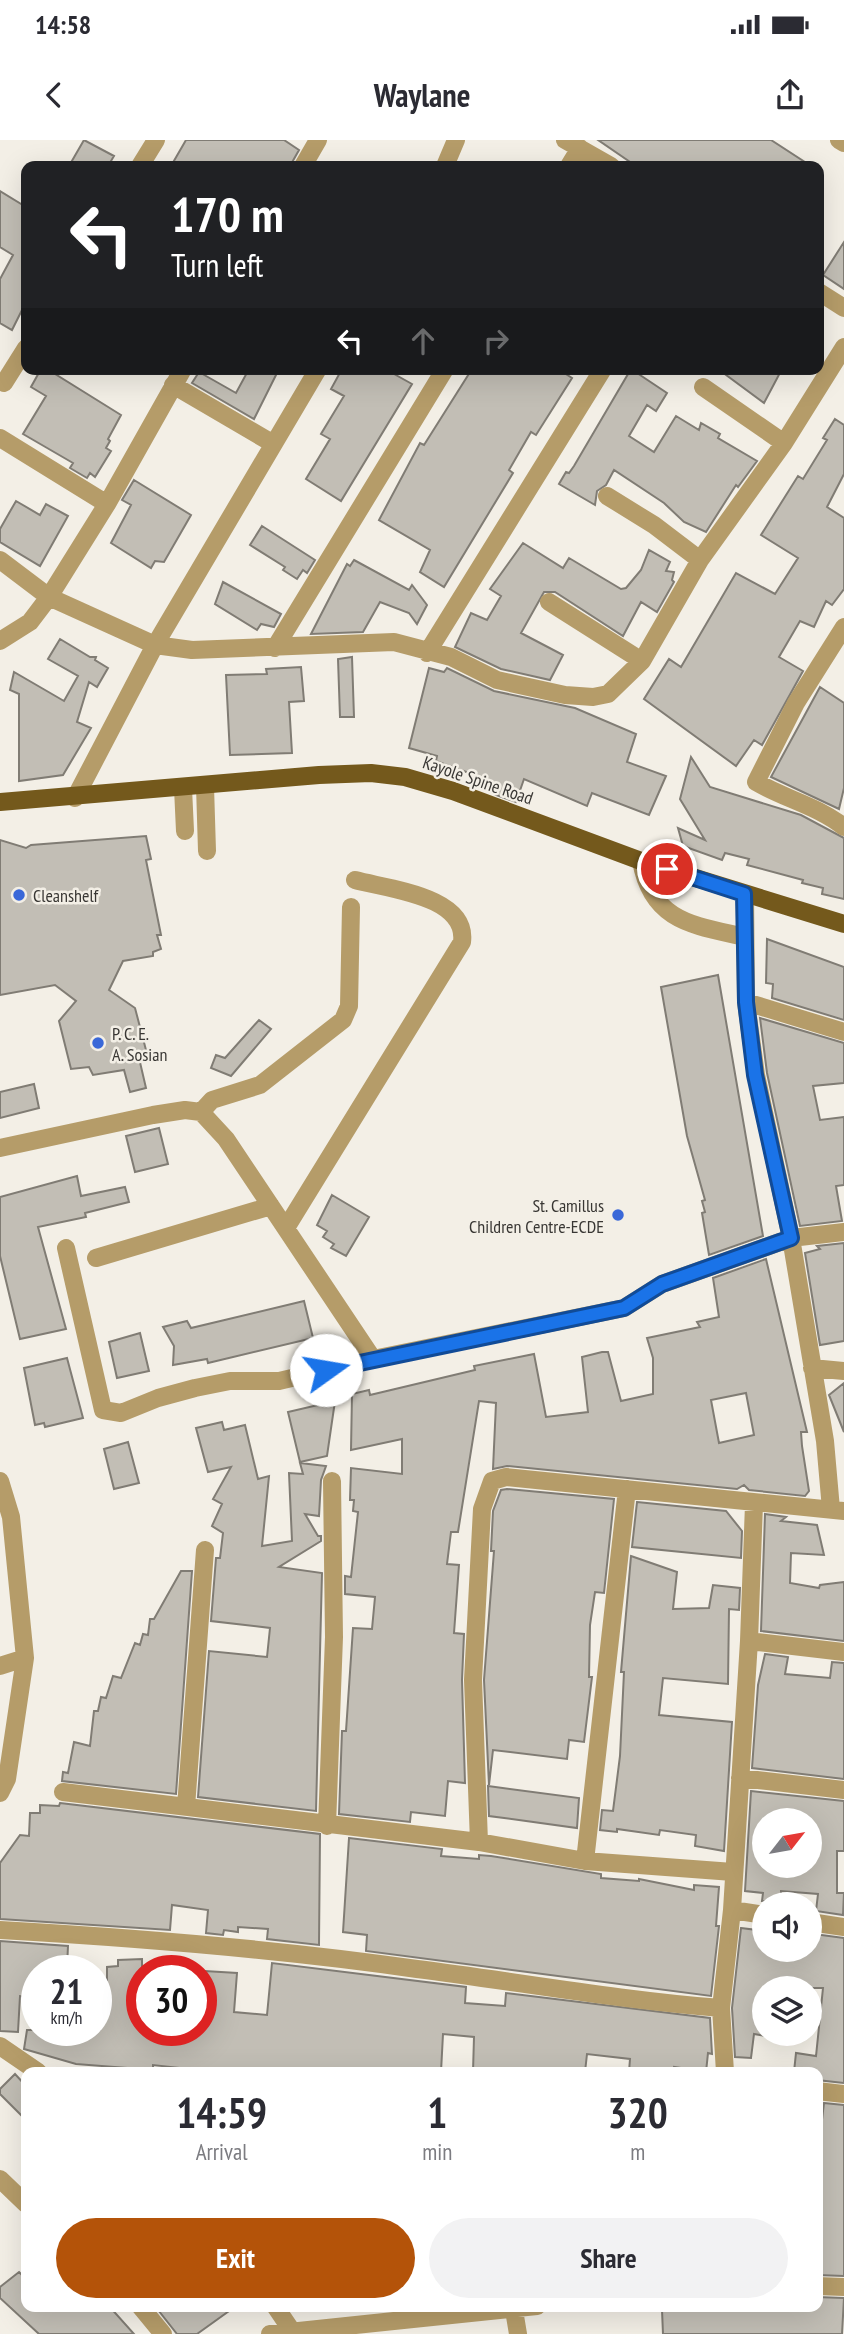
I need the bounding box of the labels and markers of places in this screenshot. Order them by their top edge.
pin [637,839,697,899]
place label: Cleanshelf [33,884,100,907]
marker: Cleanshelf [11,887,27,903]
place label: P. C. E. A. Sosian [112,1022,167,1066]
marker: P. C. E. A. Sosian [90,1035,106,1051]
place label: St. Camillus Children Centre-ECDE [469,1194,604,1238]
marker: St. Camillus Children Centre-ECDE [610,1207,626,1223]

